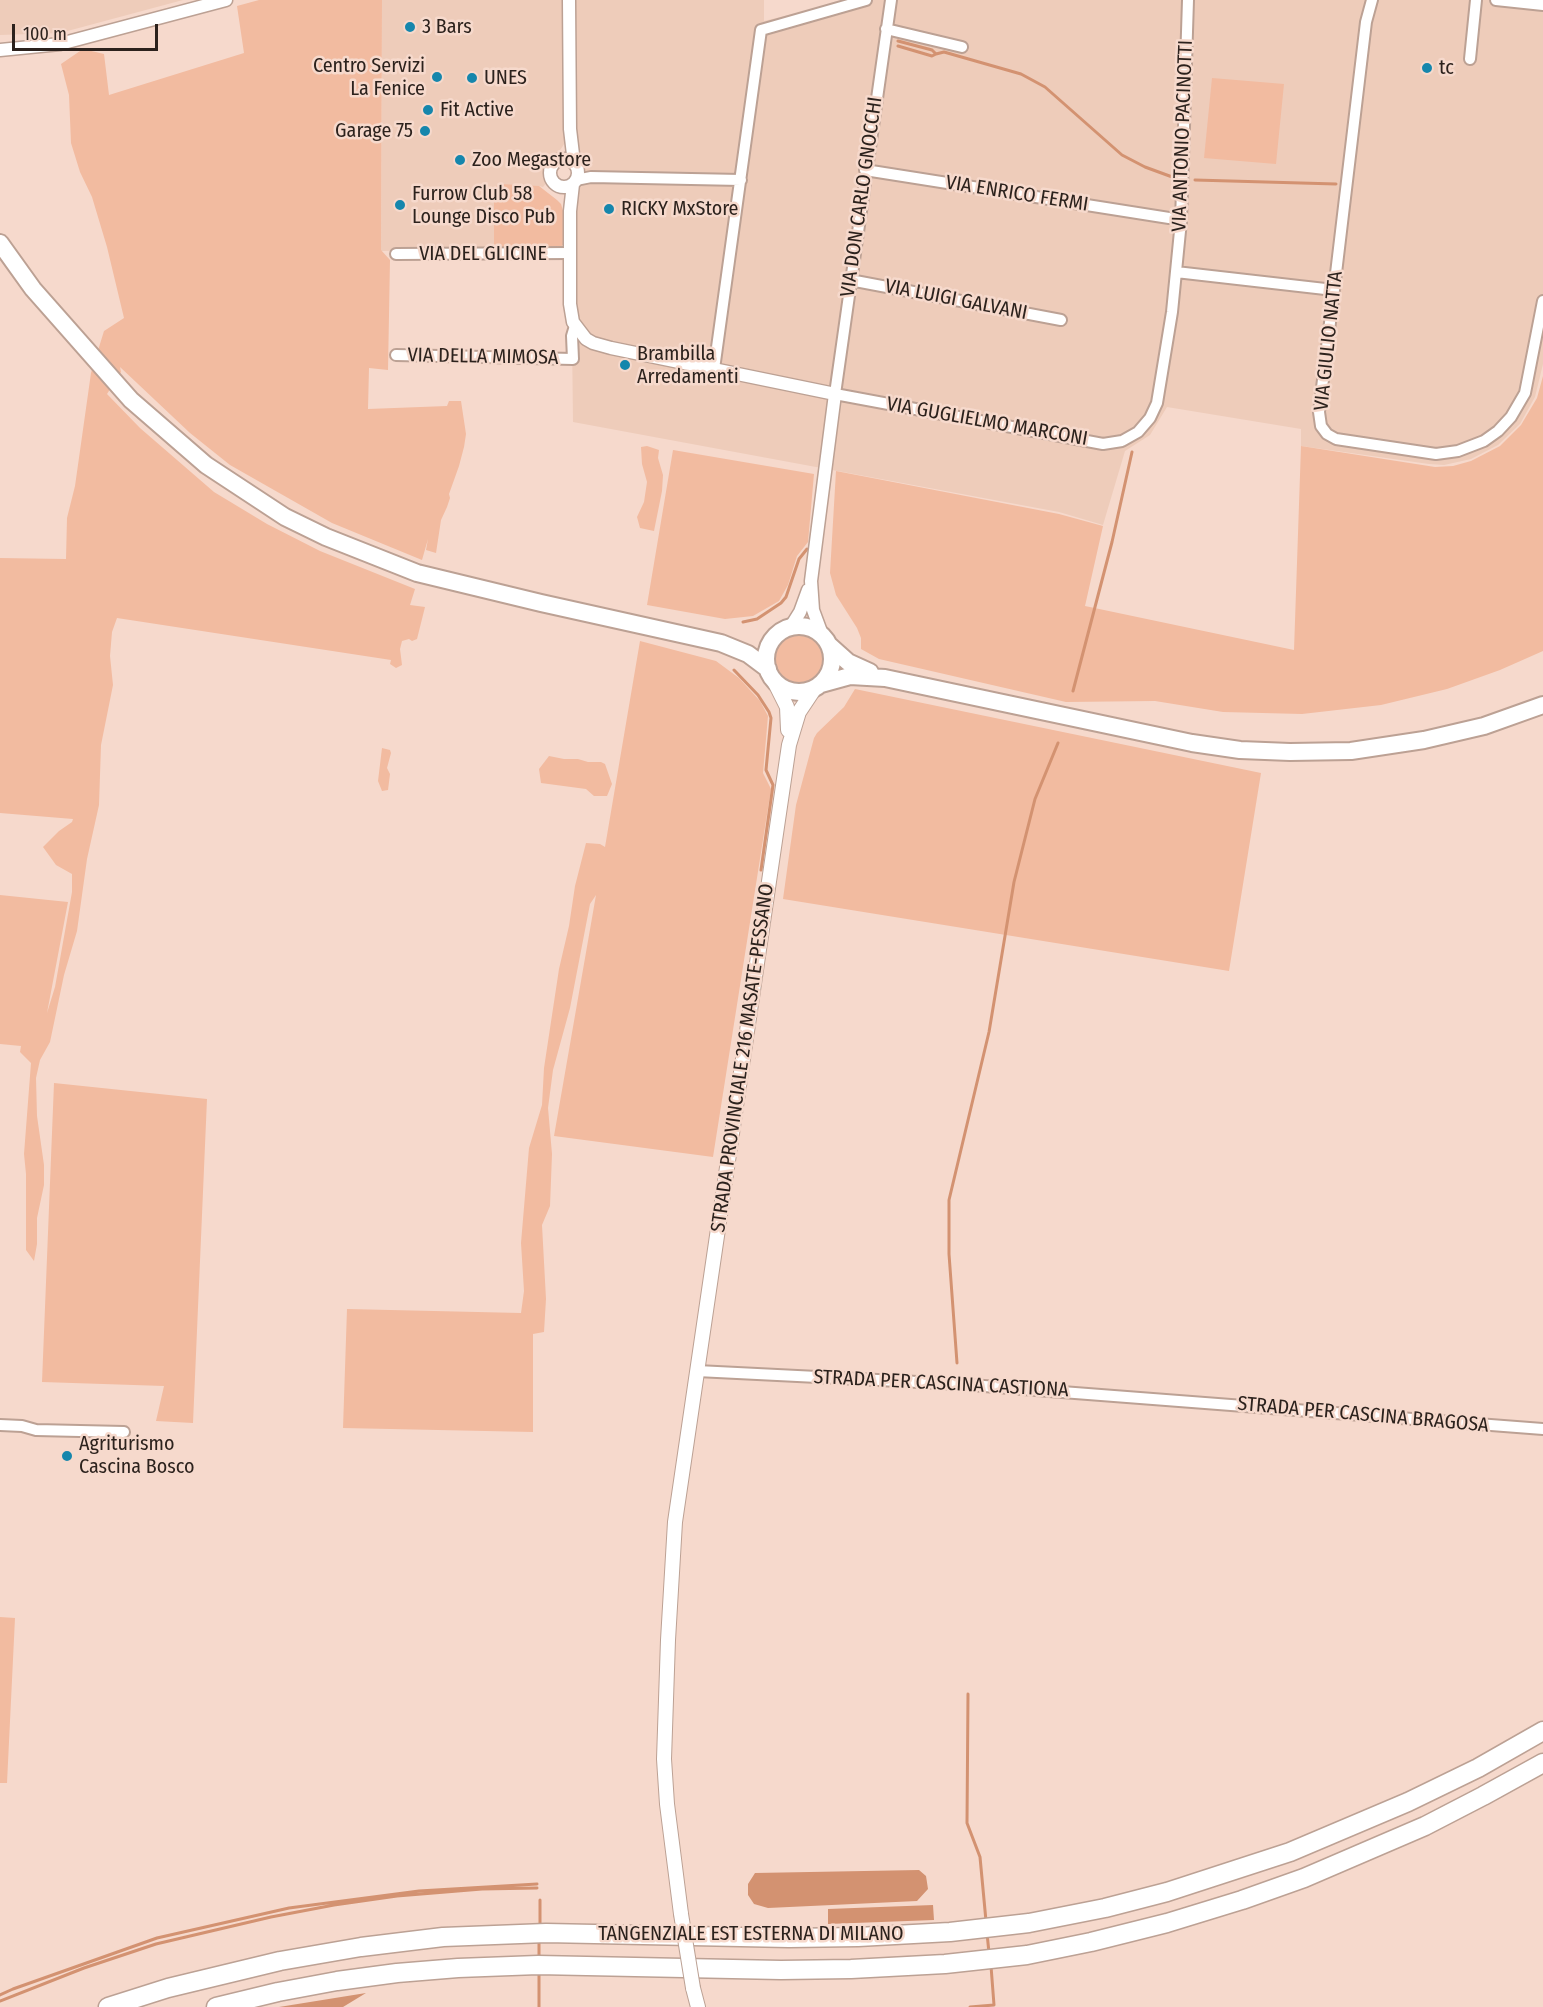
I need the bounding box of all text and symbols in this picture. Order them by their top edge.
scale bar [15,12,160,50]
place label: 3 Bars [422,15,472,39]
marker: 3 Bars [403,20,417,34]
text: 100 m [23,23,67,45]
street label: VIA ANTONIO PACINOTTI [1168,40,1198,232]
place label: Centro Servizi La Fenice [313,54,425,101]
place label: tc [1439,56,1454,80]
marker: tc [1420,61,1434,75]
place label: UNES [484,66,527,90]
marker: Centro Servizi La Fenice [430,70,444,84]
marker: UNES [465,71,479,85]
street label: VIA DON CARLO GNOCCHI [836,95,888,299]
place label: Fit Active [440,98,514,122]
marker: Fit Active [421,103,435,117]
place label: Garage 75 [335,119,413,143]
marker: Garage 75 [418,124,432,138]
place label: Zoo Megastore [472,148,591,172]
marker: Zoo Megastore [453,153,467,167]
street label: VIA ENRICO FERMI [944,171,1090,217]
place label: Furrow Club 58 Lounge Disco Pub [412,182,555,229]
place label: RICKY MxStore [621,197,738,221]
marker: Furrow Club 58 Lounge Disco Pub [393,198,407,212]
marker: RICKY MxStore [602,202,616,216]
street label: VIA DEL GLICINE [419,242,547,266]
street label: VIA GIULIO NATTA [1310,270,1348,412]
street label: VIA LUIGI GALVANI [883,274,1029,326]
place label: Brambilla Arredamenti [637,342,739,389]
street label: VIA DELLA MIMOSA [407,344,559,370]
marker: Brambilla Arredamenti [618,358,632,372]
street label: VIA GUGLIELMO MARCONI [885,392,1089,452]
street label: STRADA PROVINCIALE 216 MASATE-PESSANO [707,882,779,1234]
street label: STRADA PER CASCINA CASTIONA [813,1365,1069,1403]
street label: STRADA PER CASCINA BRAGOSA [1236,1392,1490,1438]
place label: Agriturismo Cascina Bosco [79,1432,194,1479]
marker: Agriturismo Cascina Bosco [60,1449,74,1463]
street label: TANGENZIALE EST ESTERNA DI MILANO [598,1922,904,1946]

